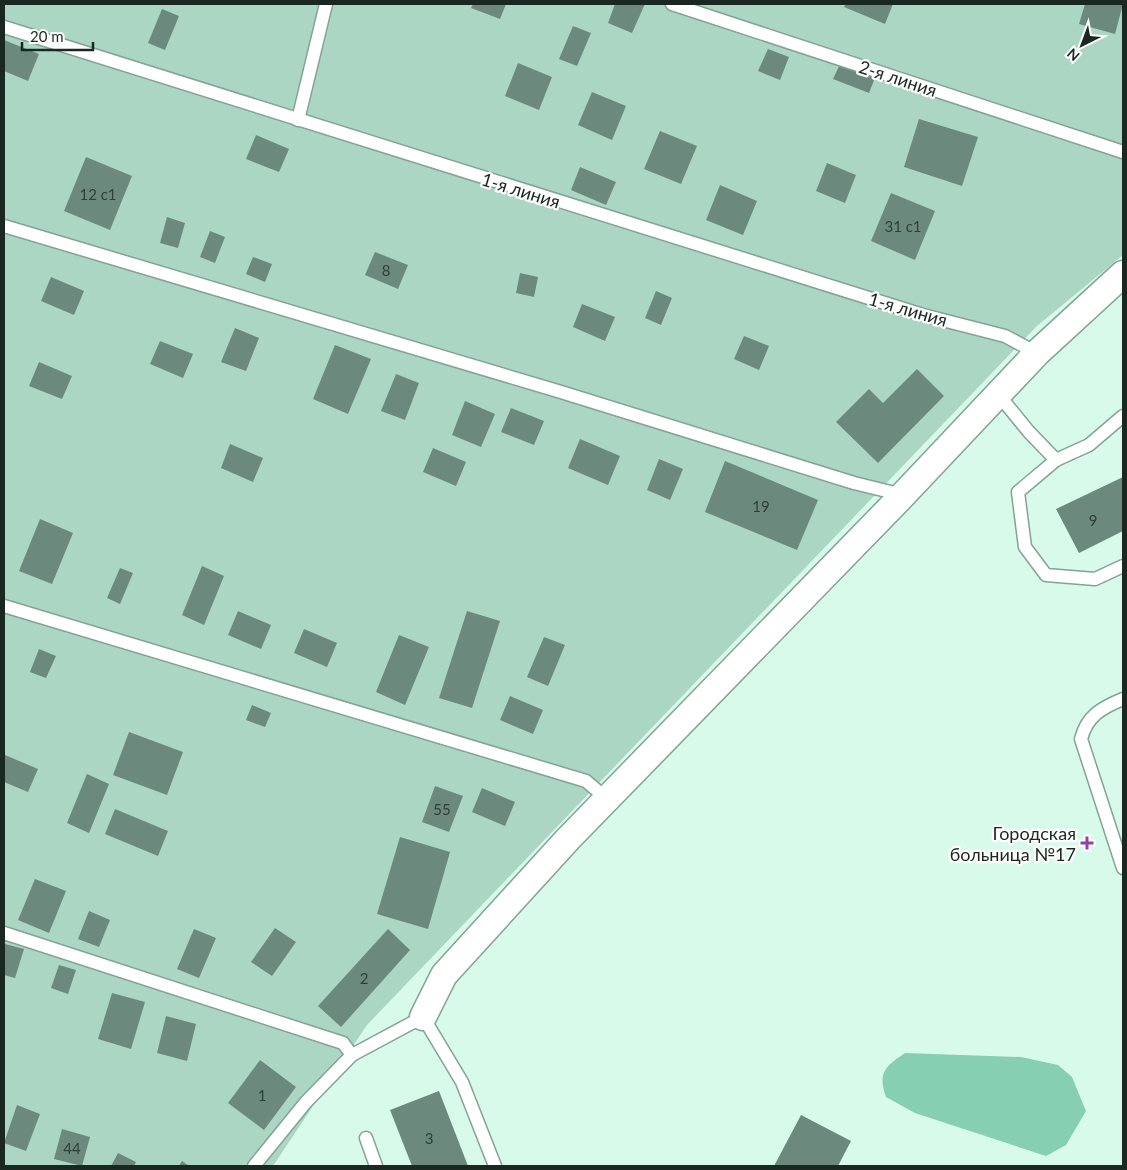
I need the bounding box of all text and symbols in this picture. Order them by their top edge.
scale bar [22,20,94,52]
north arrow [1057,20,1107,70]
text: 20 m [30,27,64,45]
text: N [1063,45,1083,65]
street label: 2-я линия [856,55,940,101]
street label: 1-я линия [479,168,563,212]
house number: 12 с1 [79,185,117,203]
house number: 31 с1 [884,217,922,235]
house number: 8 [382,261,390,279]
street label: 1-я линия [866,287,950,331]
house number: 19 [752,497,770,515]
house number: 9 [1089,511,1097,529]
house number: 55 [433,800,451,818]
place label: Городская больница №17 [950,822,1076,865]
marker: Городская больница №17 [1080,836,1094,850]
house number: 2 [360,969,368,987]
house number: 1 [258,1086,266,1104]
house number: 3 [425,1129,433,1147]
house number: 44 [63,1139,81,1157]

